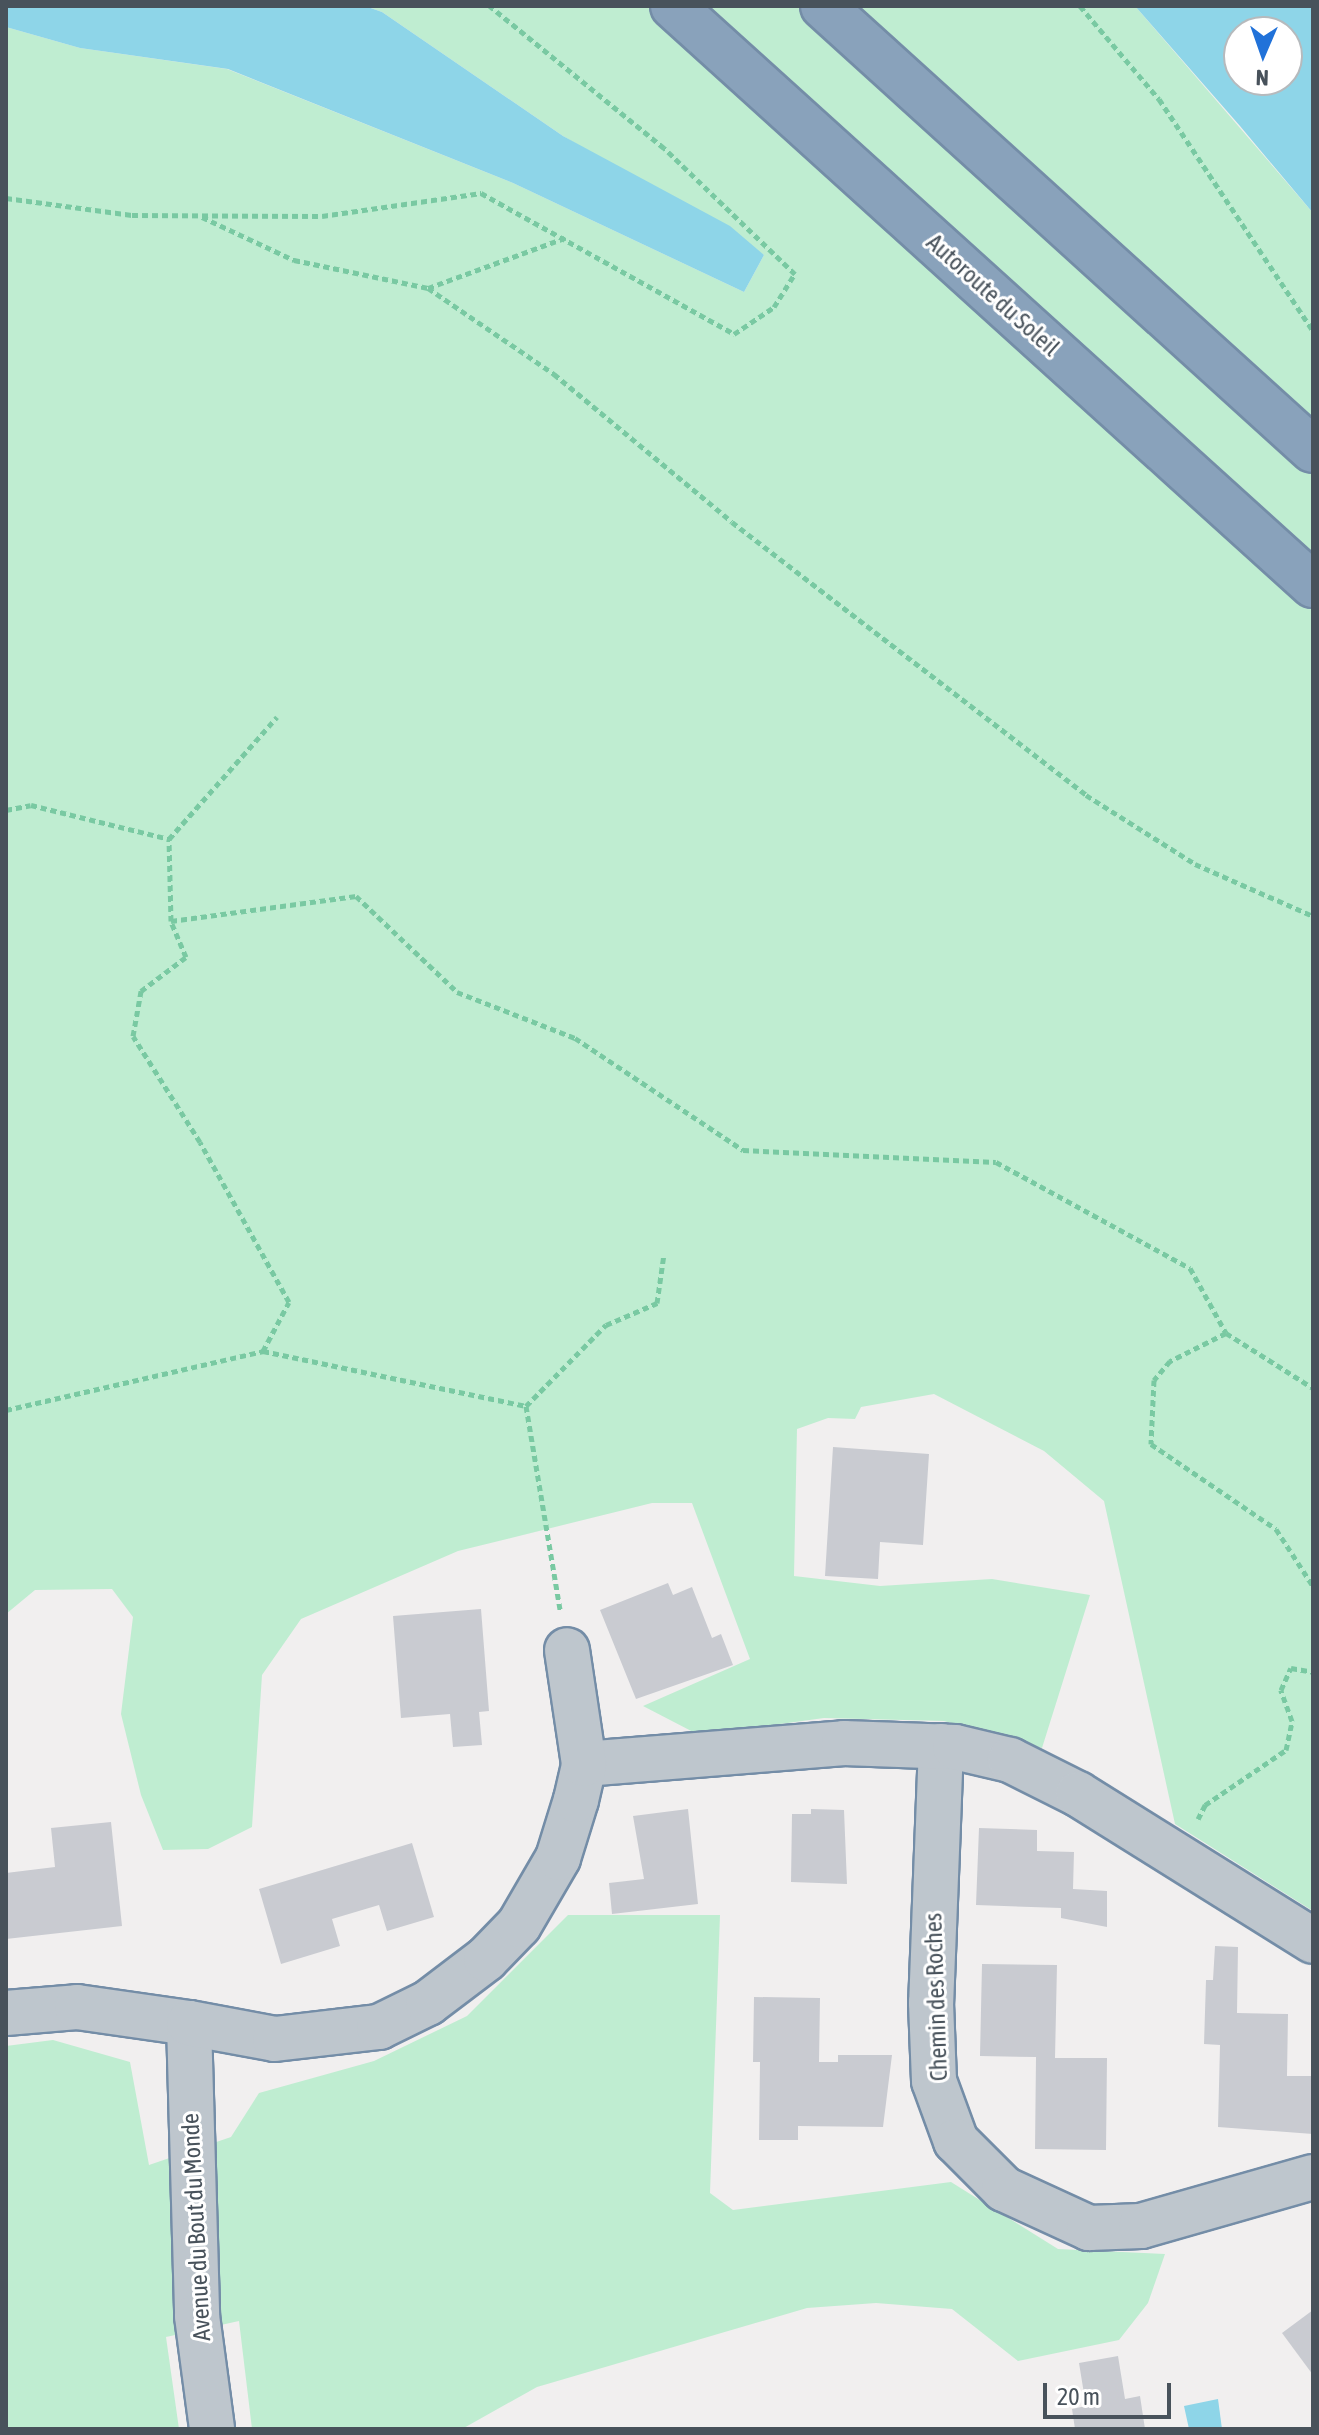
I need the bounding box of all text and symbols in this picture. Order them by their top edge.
north arrow [1223,16,1303,96]
text: N [1255,65,1269,91]
street label: Autoroute du Soleil [921,228,1065,362]
street label: Chemin des Roches [919,1912,953,2082]
street label: Avenue du Bout du Monde [176,2112,216,2342]
scale bar [1047,2367,1175,2417]
text: 20 m [1057,2383,1100,2410]

